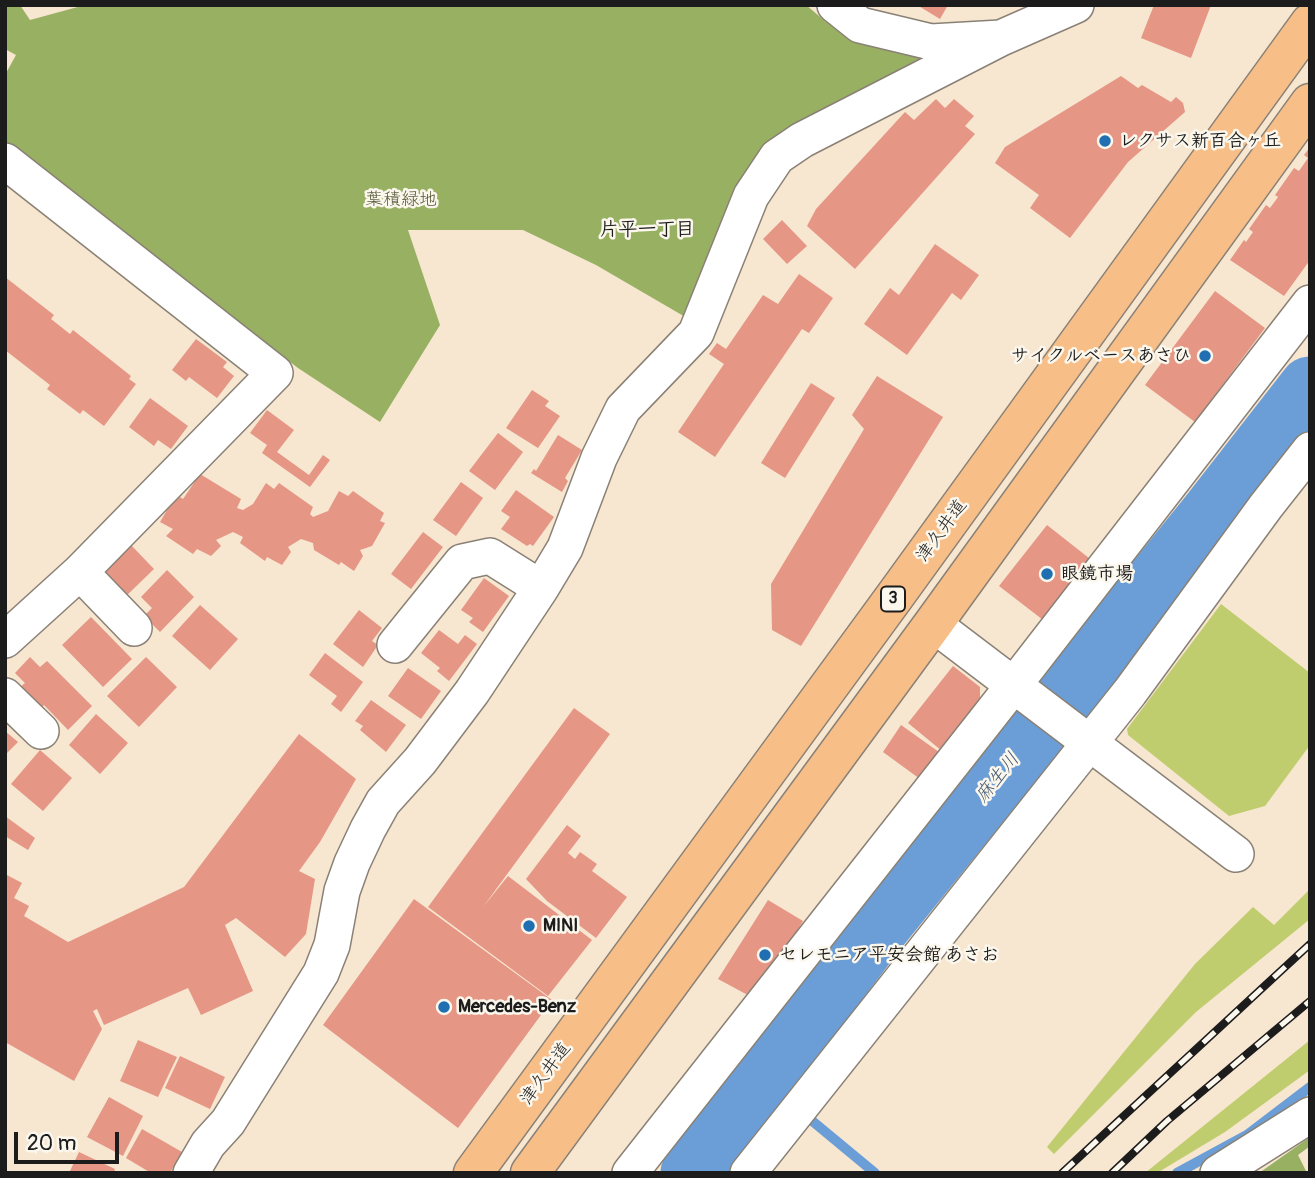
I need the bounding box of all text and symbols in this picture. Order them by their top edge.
place label: レクサス新百合ヶ丘 [1119,130,1281,152]
marker: レクサス新百合ヶ丘 [1097,133,1113,149]
park label: 葉積緑地 [365,189,437,211]
district label: 片平一丁目 [600,219,694,241]
place label: サイクルベースあさひ [1011,345,1191,367]
marker: サイクルベースあさひ [1197,348,1213,364]
street label: 津久井道 [912,496,972,566]
place label: 眼鏡市場 [1061,563,1133,585]
marker: 眼鏡市場 [1039,566,1055,582]
road number: 3 [881,586,905,612]
water label: 麻生川 [971,749,1025,807]
place label: MINI [543,915,578,937]
marker: MINI [521,918,537,934]
place label: セレモニア平安会館 あさお [779,944,999,966]
marker: セレモニア平安会館 あさお [757,947,773,963]
place label: Mercedes-Benz [458,996,576,1018]
marker: Mercedes-Benz [436,999,452,1015]
street label: 津久井道 [516,1039,576,1109]
scale bar [18,1118,122,1162]
text: 20 m [27,1130,76,1157]

